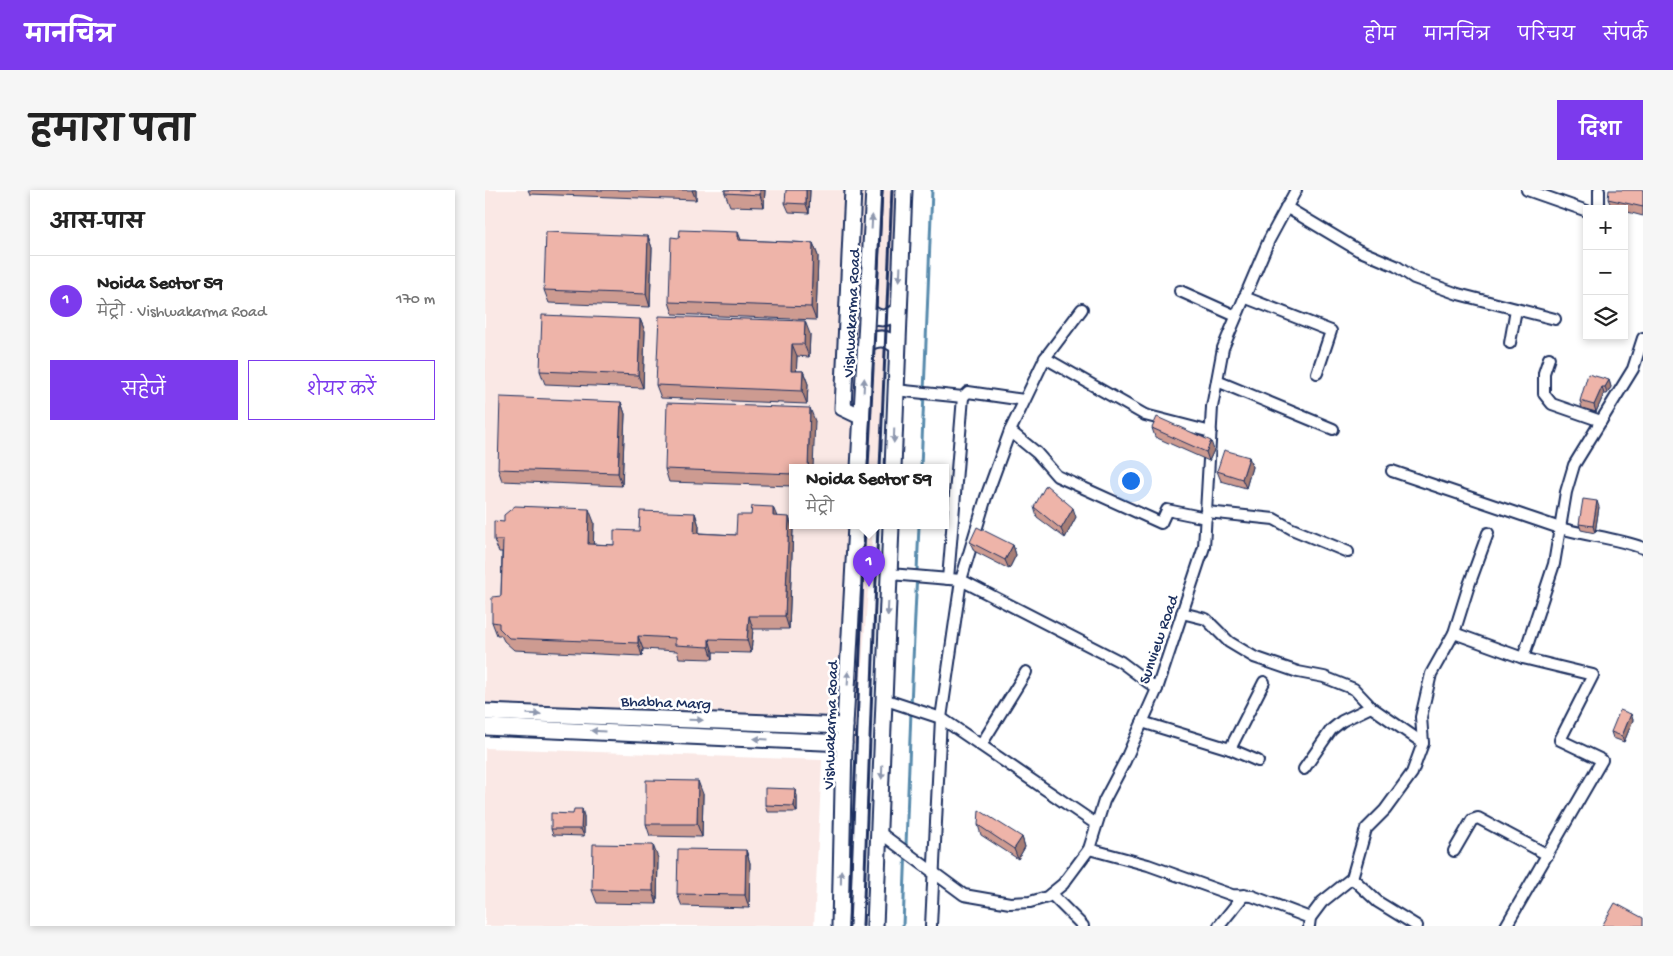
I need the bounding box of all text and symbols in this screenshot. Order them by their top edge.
text: मानचित्र [25,23,114,52]
text: होम [1364,26,1396,47]
text: मानचित्र [1424,26,1490,47]
text: परिचय [1518,26,1575,47]
text: संपर्क [1603,26,1648,47]
button: दिशा [1557,100,1643,160]
text: हमारा पता [30,113,194,154]
map controls [1583,205,1628,340]
button: + [1583,205,1628,250]
text: आस-पास [50,212,144,237]
one-way arrow [868,214,876,230]
street label: Vishwakarma Road [841,247,866,379]
button: − [1583,250,1628,295]
one-way arrow [896,266,904,282]
text: Noida Sector 59 [97,273,223,296]
text: 1 [63,291,69,310]
text: 170 m [396,291,435,310]
button: layers [1583,295,1628,340]
text: मेट्रो · Vishwakarma Road [97,304,266,323]
button: सहेजें [50,360,238,420]
button: शेयर करें [248,360,435,420]
one-way arrow [861,376,869,392]
one-way arrow [889,428,897,444]
popup [789,464,949,529]
your location [1118,468,1144,494]
text: Noida Sector 59 [806,469,932,492]
text: मेट्रो [806,500,834,519]
pin: 1 [853,546,885,587]
street label: Sunview Road [1136,592,1185,687]
one-way arrow [883,602,891,618]
street label: Vishwakarma Road [821,659,844,791]
one-way arrow [844,669,852,685]
street label: Bhabha Marg [620,693,711,716]
one-way arrow [526,710,542,718]
one-way arrow [688,716,704,724]
one-way arrow [590,727,606,735]
one-way arrow [752,735,768,743]
one-way arrow [877,764,885,780]
one-way arrow [838,869,846,885]

